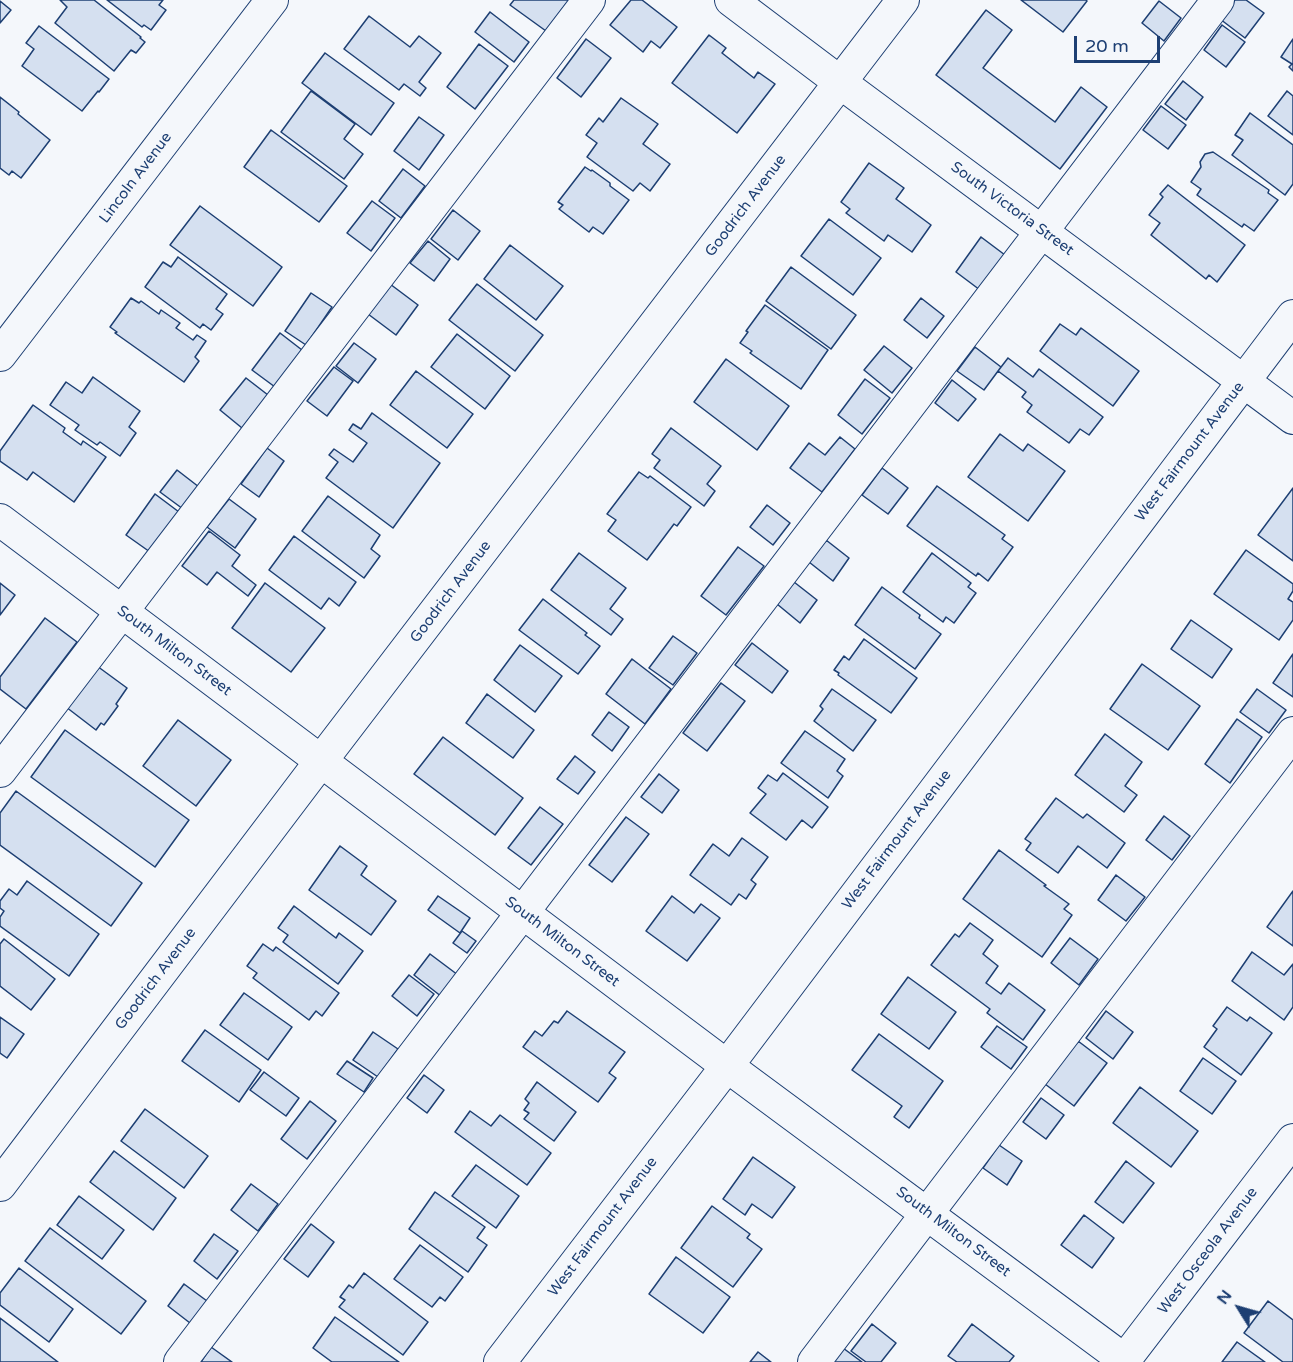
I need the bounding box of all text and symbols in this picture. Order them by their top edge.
scale bar [1077,24,1162,62]
text: 20 m [1085,35,1129,57]
street label: Lincoln Avenue [96,129,176,227]
street label: Goodrich Avenue [702,151,790,261]
street label: South Victoria Street [947,158,1077,260]
street label: West Fairmount Avenue [1132,379,1248,525]
street label: Goodrich Avenue [407,537,495,647]
street label: South Milton Street [113,602,235,700]
street label: West Fairmount Avenue [839,767,955,913]
street label: South Milton Street [501,893,623,991]
street label: Goodrich Avenue [112,924,200,1034]
street label: West Fairmount Avenue [545,1154,661,1300]
street label: South Milton Street [892,1183,1014,1281]
street label: West Osceola Avenue [1154,1184,1262,1318]
north arrow [1209,1278,1269,1338]
text: N [1213,1286,1236,1308]

